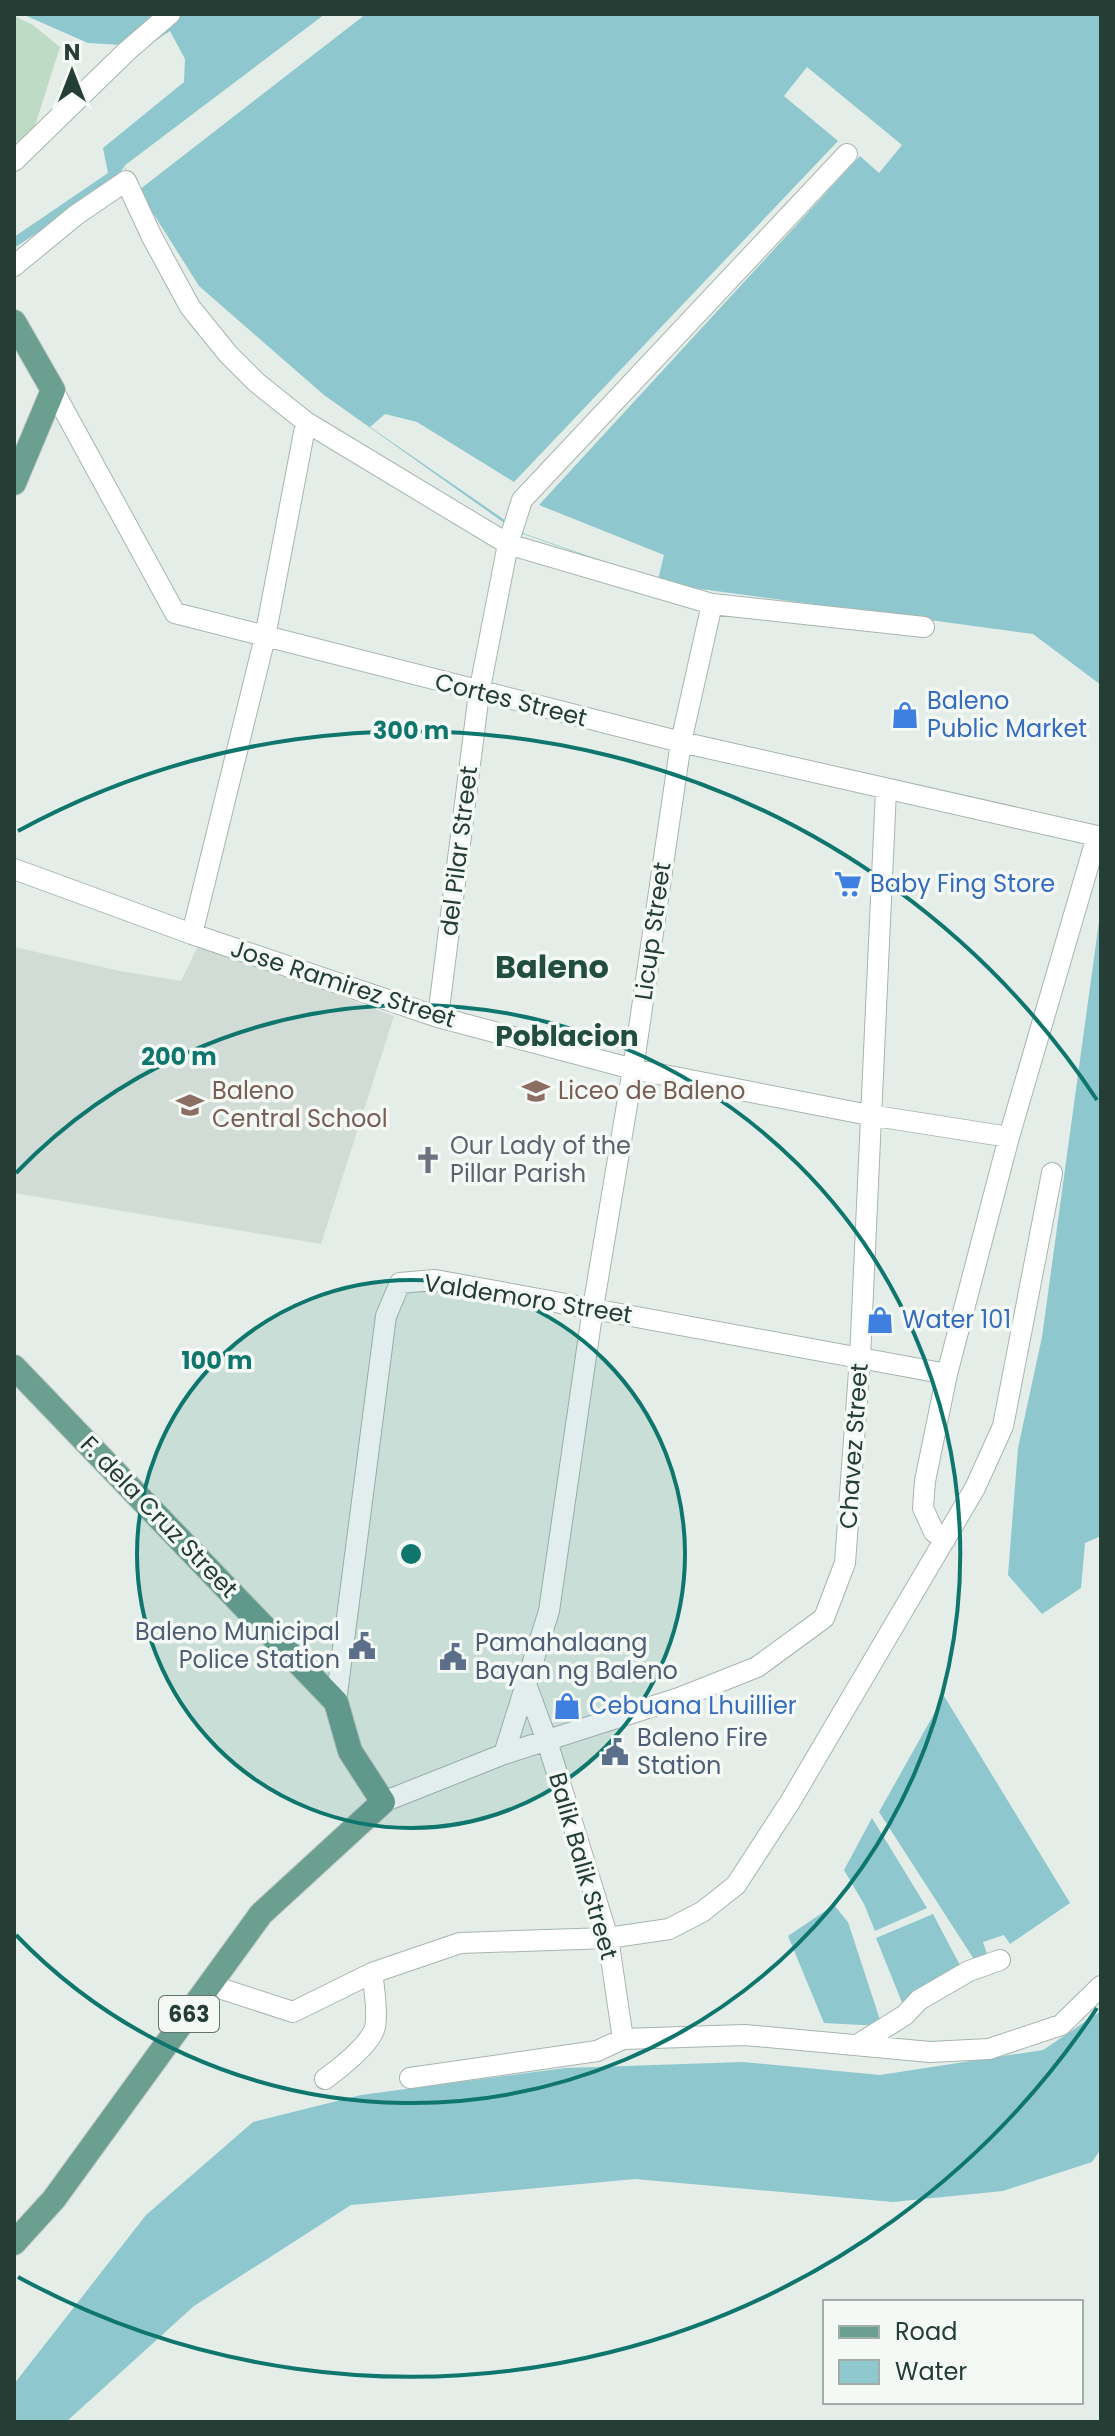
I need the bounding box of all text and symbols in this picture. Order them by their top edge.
north arrow [32,32,112,112]
text: N [64,37,80,68]
street label: Cortes Street [432,665,591,734]
place label: Baleno Public Market [927,684,1087,745]
shop icon: Baleno Public Market [890,700,920,730]
text: 300 m [373,714,449,747]
street label: del Pilar Street [432,764,485,938]
street label: Licup Street [626,860,679,1002]
place label: Baby Fing Store [870,867,1055,900]
supermarket icon: Baby Fing Store [833,869,863,899]
street label: Jose Ramirez Street [226,932,460,1035]
district label: Baleno [495,944,609,989]
district label: Poblacion [495,1017,639,1056]
text: 200 m [141,1040,217,1073]
place label: Baleno Central School [212,1074,388,1135]
place label: Liceo de Baleno [558,1074,745,1107]
school or university icon: Liceo de Baleno [521,1076,551,1106]
school or university icon: Baleno Central School [175,1090,205,1120]
place label: Our Lady of the Pillar Parish [450,1129,631,1190]
church icon: Our Lady of the Pillar Parish [413,1145,443,1175]
street label: Valdemoro Street [422,1266,635,1331]
place label: Water 101 [902,1303,1011,1336]
shop icon: Water 101 [865,1305,895,1335]
text: 100 m [182,1344,252,1377]
street label: Chavez Street [831,1362,876,1530]
street label: F. dela Cruz Street [73,1428,245,1605]
centre of rings [397,1540,425,1568]
place label: Baleno Municipal Police Station [135,1615,340,1676]
place label: Pamahalaang Bayan ng Baleno [475,1626,678,1687]
public building icon: Baleno Municipal Police Station [347,1631,377,1661]
public building icon: Pamahalaang Bayan ng Baleno [438,1642,468,1672]
place label: Cebuana Lhuillier [589,1689,797,1722]
shop icon: Cebuana Lhuillier [552,1691,582,1721]
place label: Baleno Fire Station [637,1721,768,1782]
public building icon: Baleno Fire Station [600,1737,630,1767]
street label: Balik Balik Street [541,1768,626,1963]
road number: 663 [159,1996,219,2032]
legend [823,2300,1083,2404]
text: Road [895,2315,957,2348]
text: Water [895,2355,967,2388]

